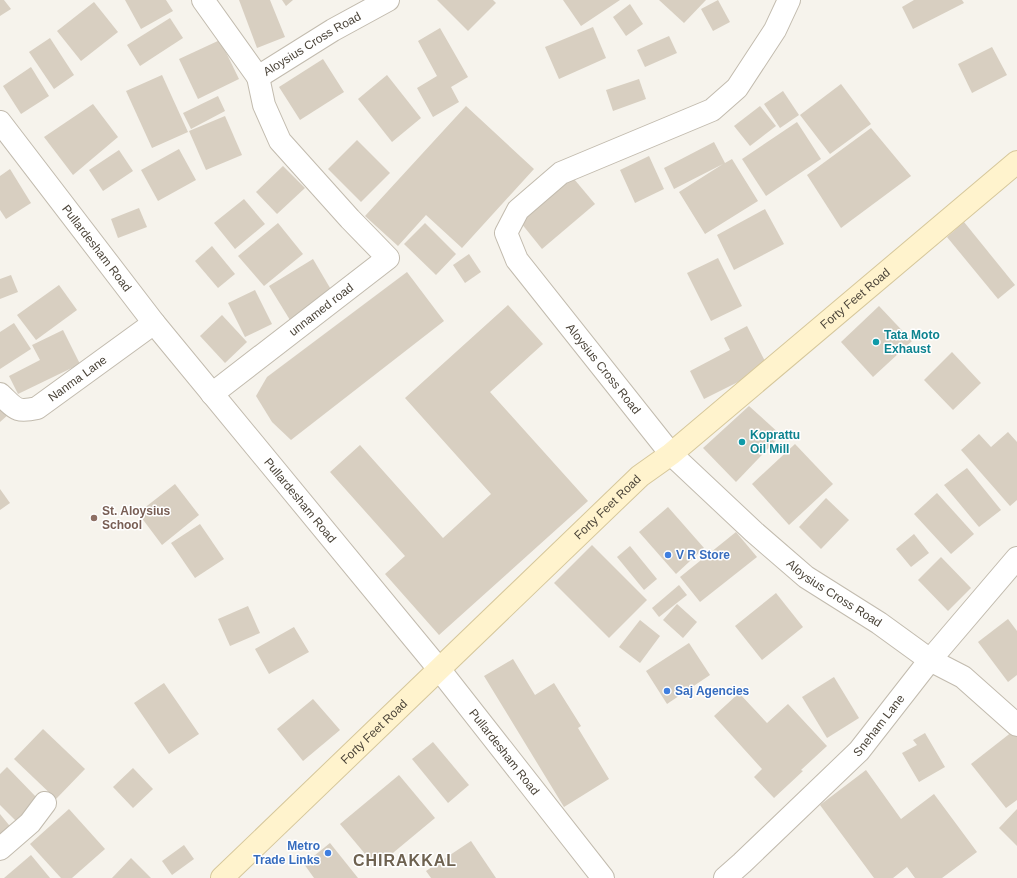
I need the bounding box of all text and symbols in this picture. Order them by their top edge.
street label: Aloysius Cross Road [261,9,363,79]
street label: Pullardesham Road [59,202,134,294]
street label: Forty Feet Road [818,265,893,332]
street label: unnamed road [286,280,356,339]
street label: Aloysius Cross Road [563,321,643,417]
place label: Tata Moto Exhaust [884,328,940,356]
marker: Tata Moto Exhaust [871,337,881,347]
street label: Nanma Lane [46,352,110,404]
place label: Koprattu Oil Mill [750,428,800,456]
marker: Koprattu Oil Mill [737,437,747,447]
street label: Pullardesham Road [261,455,339,546]
street label: Forty Feet Road [571,472,644,542]
place label: St. Aloysius School [102,504,171,532]
marker: St. Aloysius School [89,513,99,523]
place label: V R Store [676,548,730,562]
marker: V R Store [663,550,673,560]
street label: Aloysius Cross Road [784,556,884,630]
place label: Saj Agencies [675,684,750,698]
marker: Saj Agencies [662,686,672,696]
street label: Sneham Lane [850,691,908,760]
street label: Forty Feet Road [338,697,410,767]
street label: Pullardesham Road [466,706,542,798]
place label: Metro Trade Links [253,839,320,867]
marker: Metro Trade Links [323,848,333,858]
district label: CHIRAKKAL [353,852,457,869]

